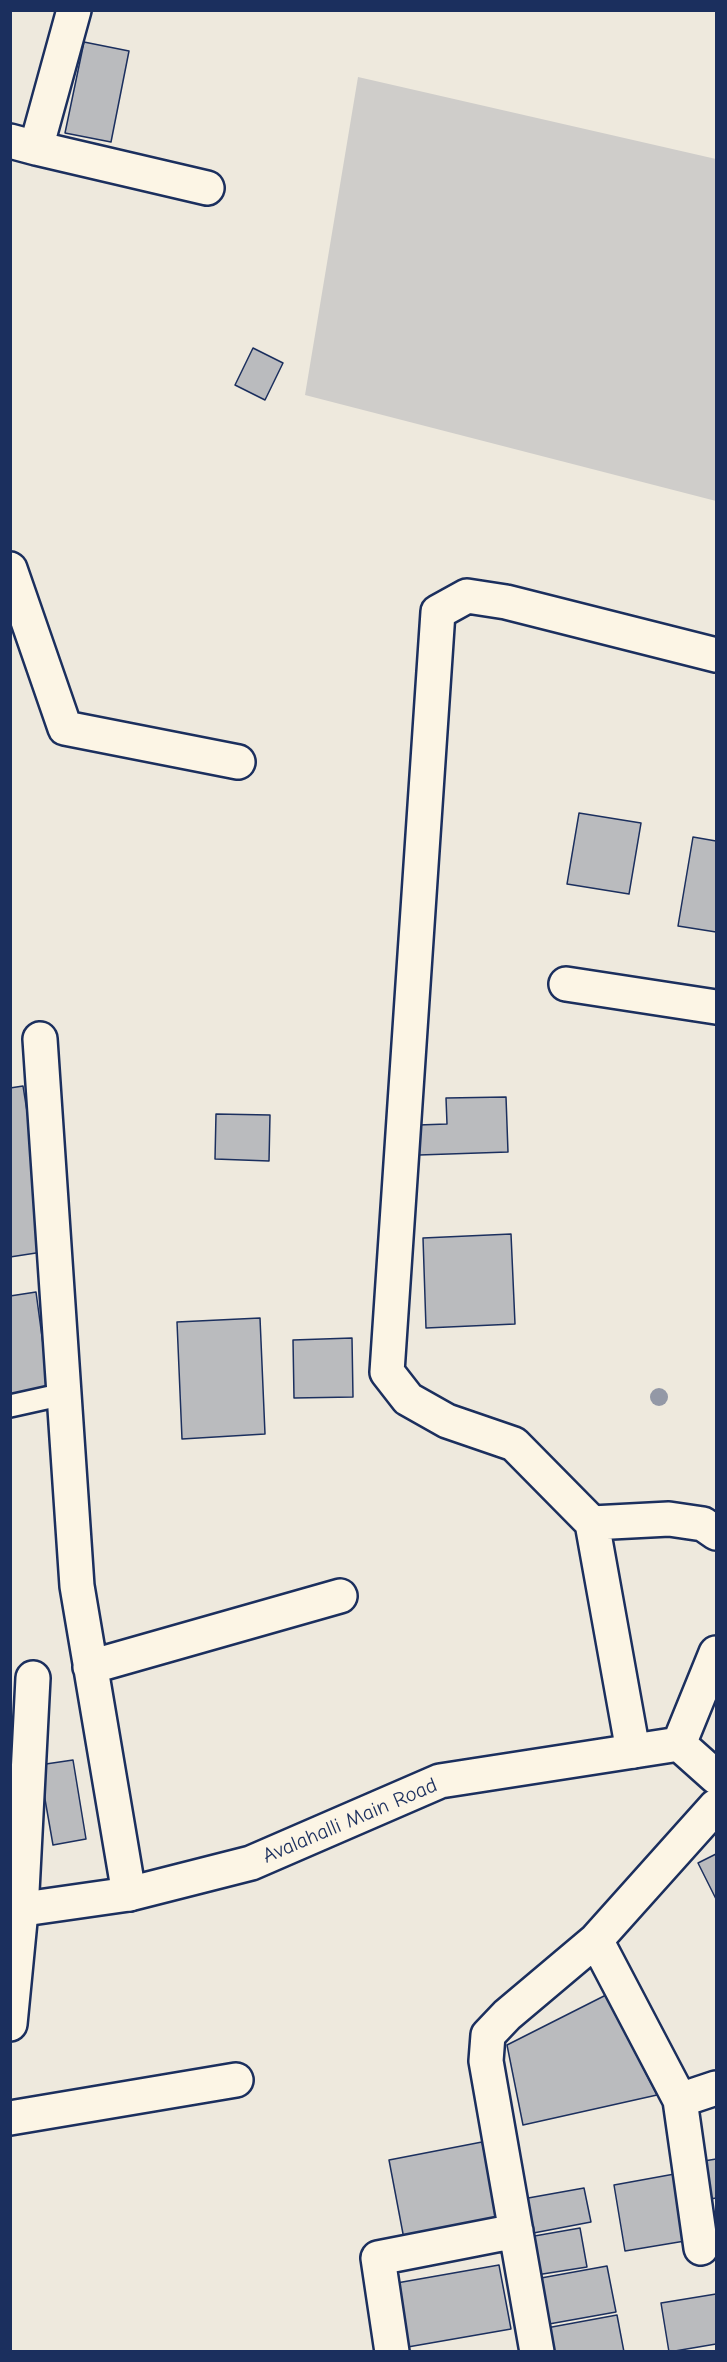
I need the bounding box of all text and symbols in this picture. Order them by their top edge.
street label: Avalahalli Main Road [259,1773,441,1869]

